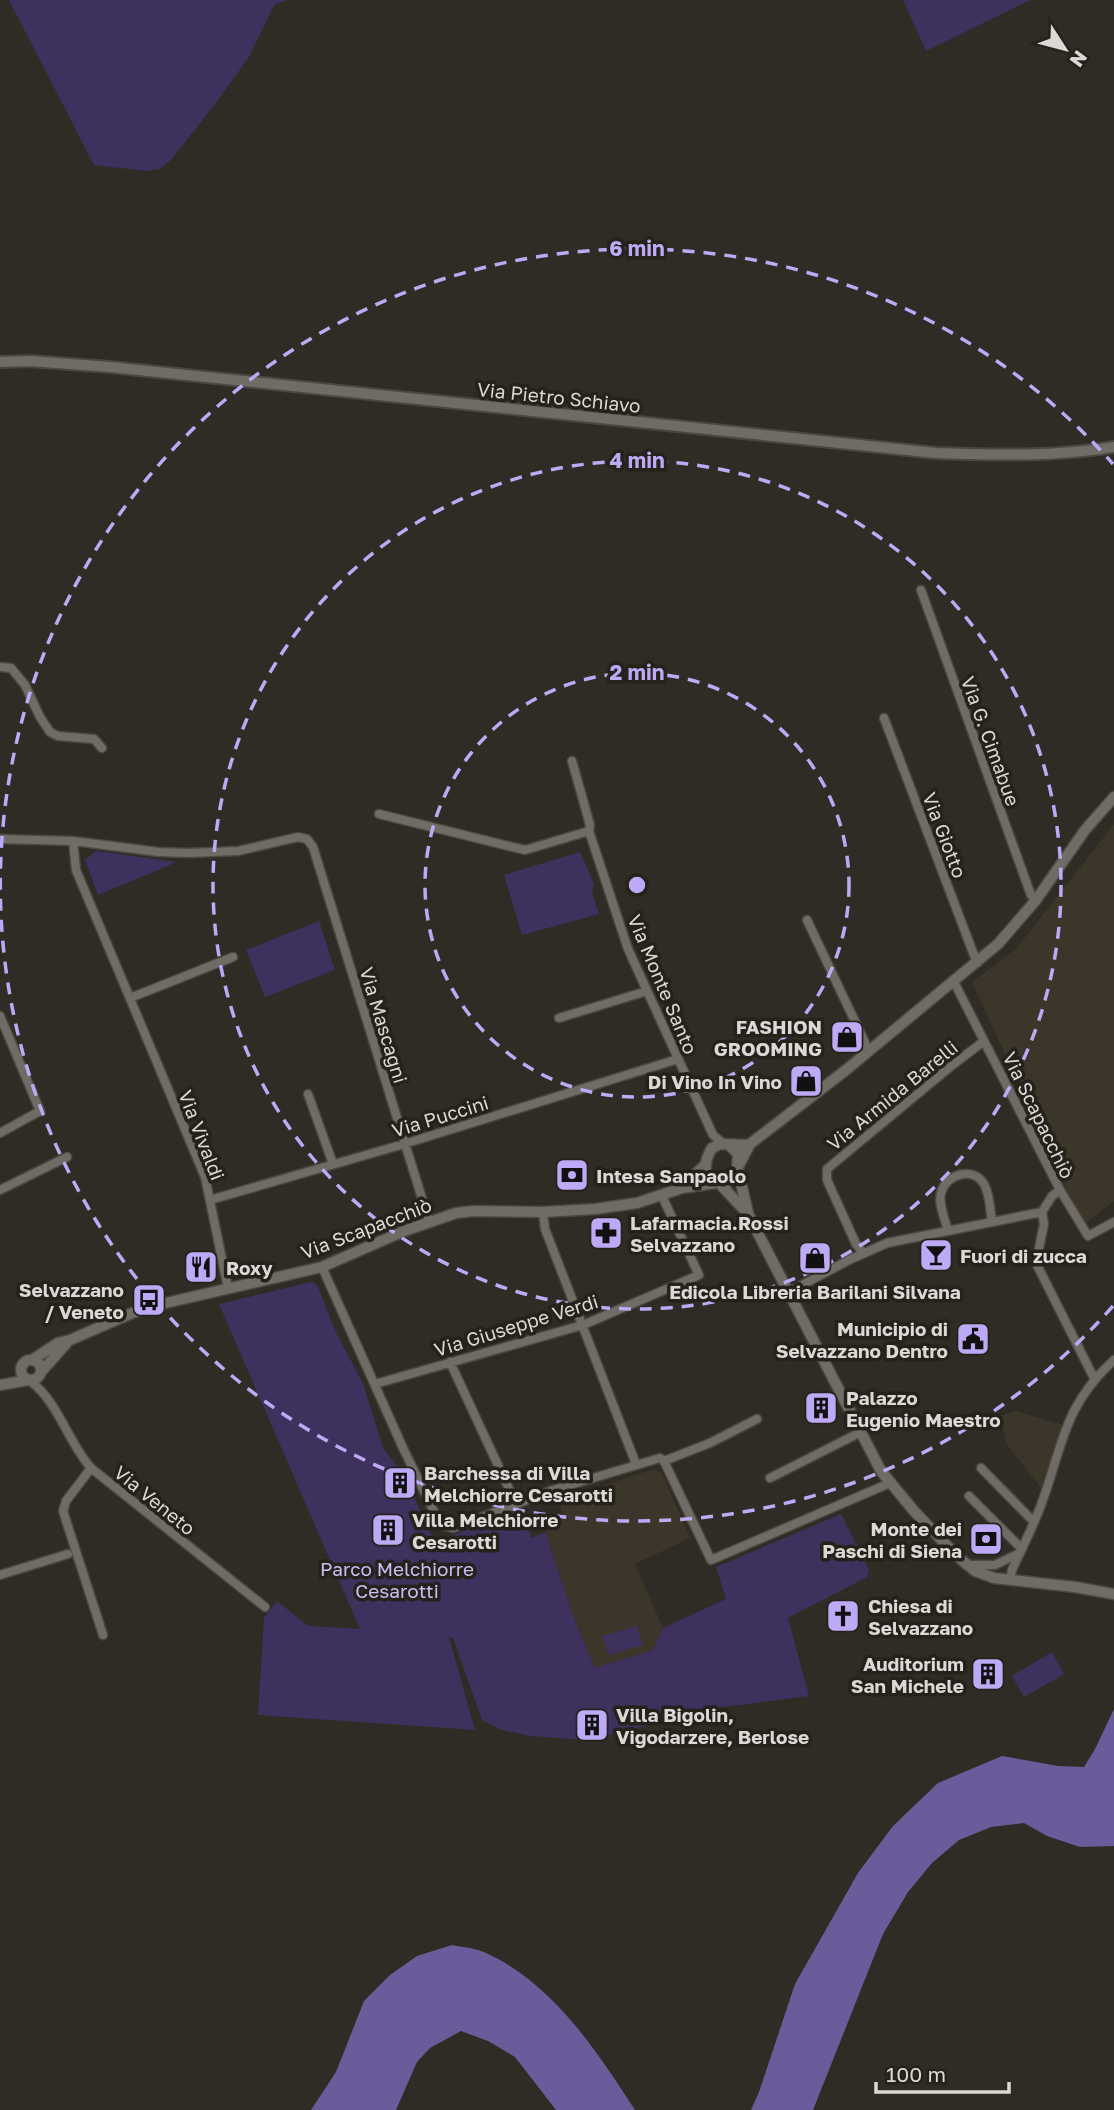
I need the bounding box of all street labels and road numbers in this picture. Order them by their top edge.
street label: Via Pietro Schiavo [476,377,642,417]
street label: Via G. Cimabue [957,673,1025,809]
street label: Via Giotto [918,789,972,881]
street label: Via Monte Santo [623,911,703,1057]
street label: Via Mascagni [355,964,413,1086]
street label: Via Armida Barelli [822,1035,962,1155]
street label: Via Scapacchiò [998,1048,1080,1182]
street label: Via Vivaldi [174,1087,230,1183]
street label: Via Puccini [389,1090,491,1142]
street label: Via Scapacchiò [298,1193,434,1263]
street label: Via Giuseppe Verdi [431,1289,601,1361]
street label: Via Veneto [110,1460,200,1540]

